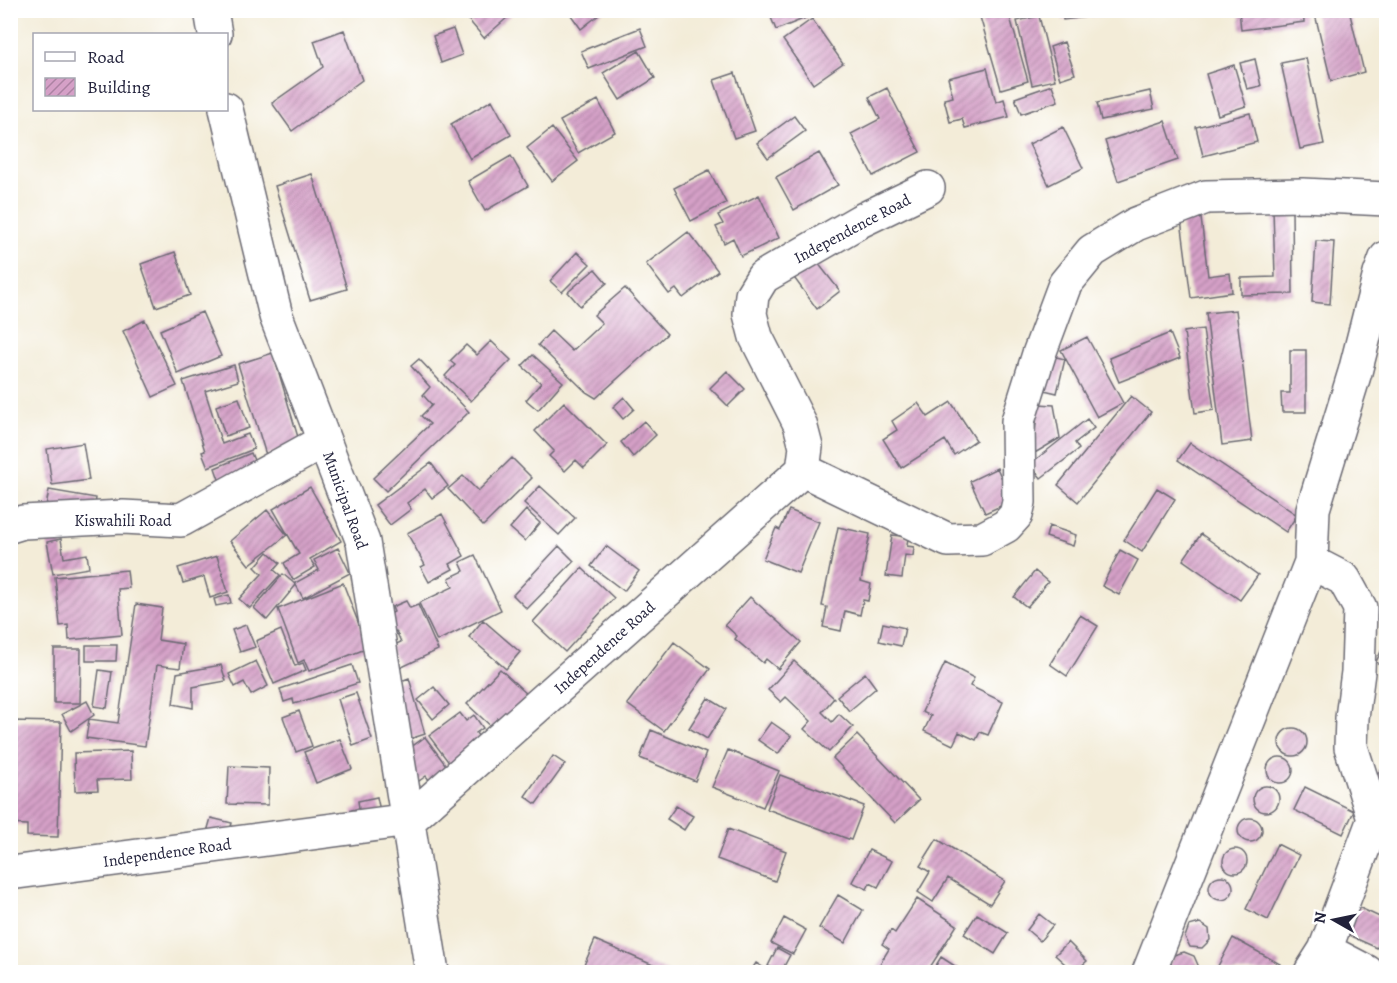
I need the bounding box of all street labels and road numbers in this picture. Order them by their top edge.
street label: Independence Road [790,189,915,269]
street label: Municipal Road [317,448,373,553]
street label: Kiswahili Road [74,510,172,532]
street label: Independence Road [549,596,660,699]
street label: Independence Road [102,833,233,873]

